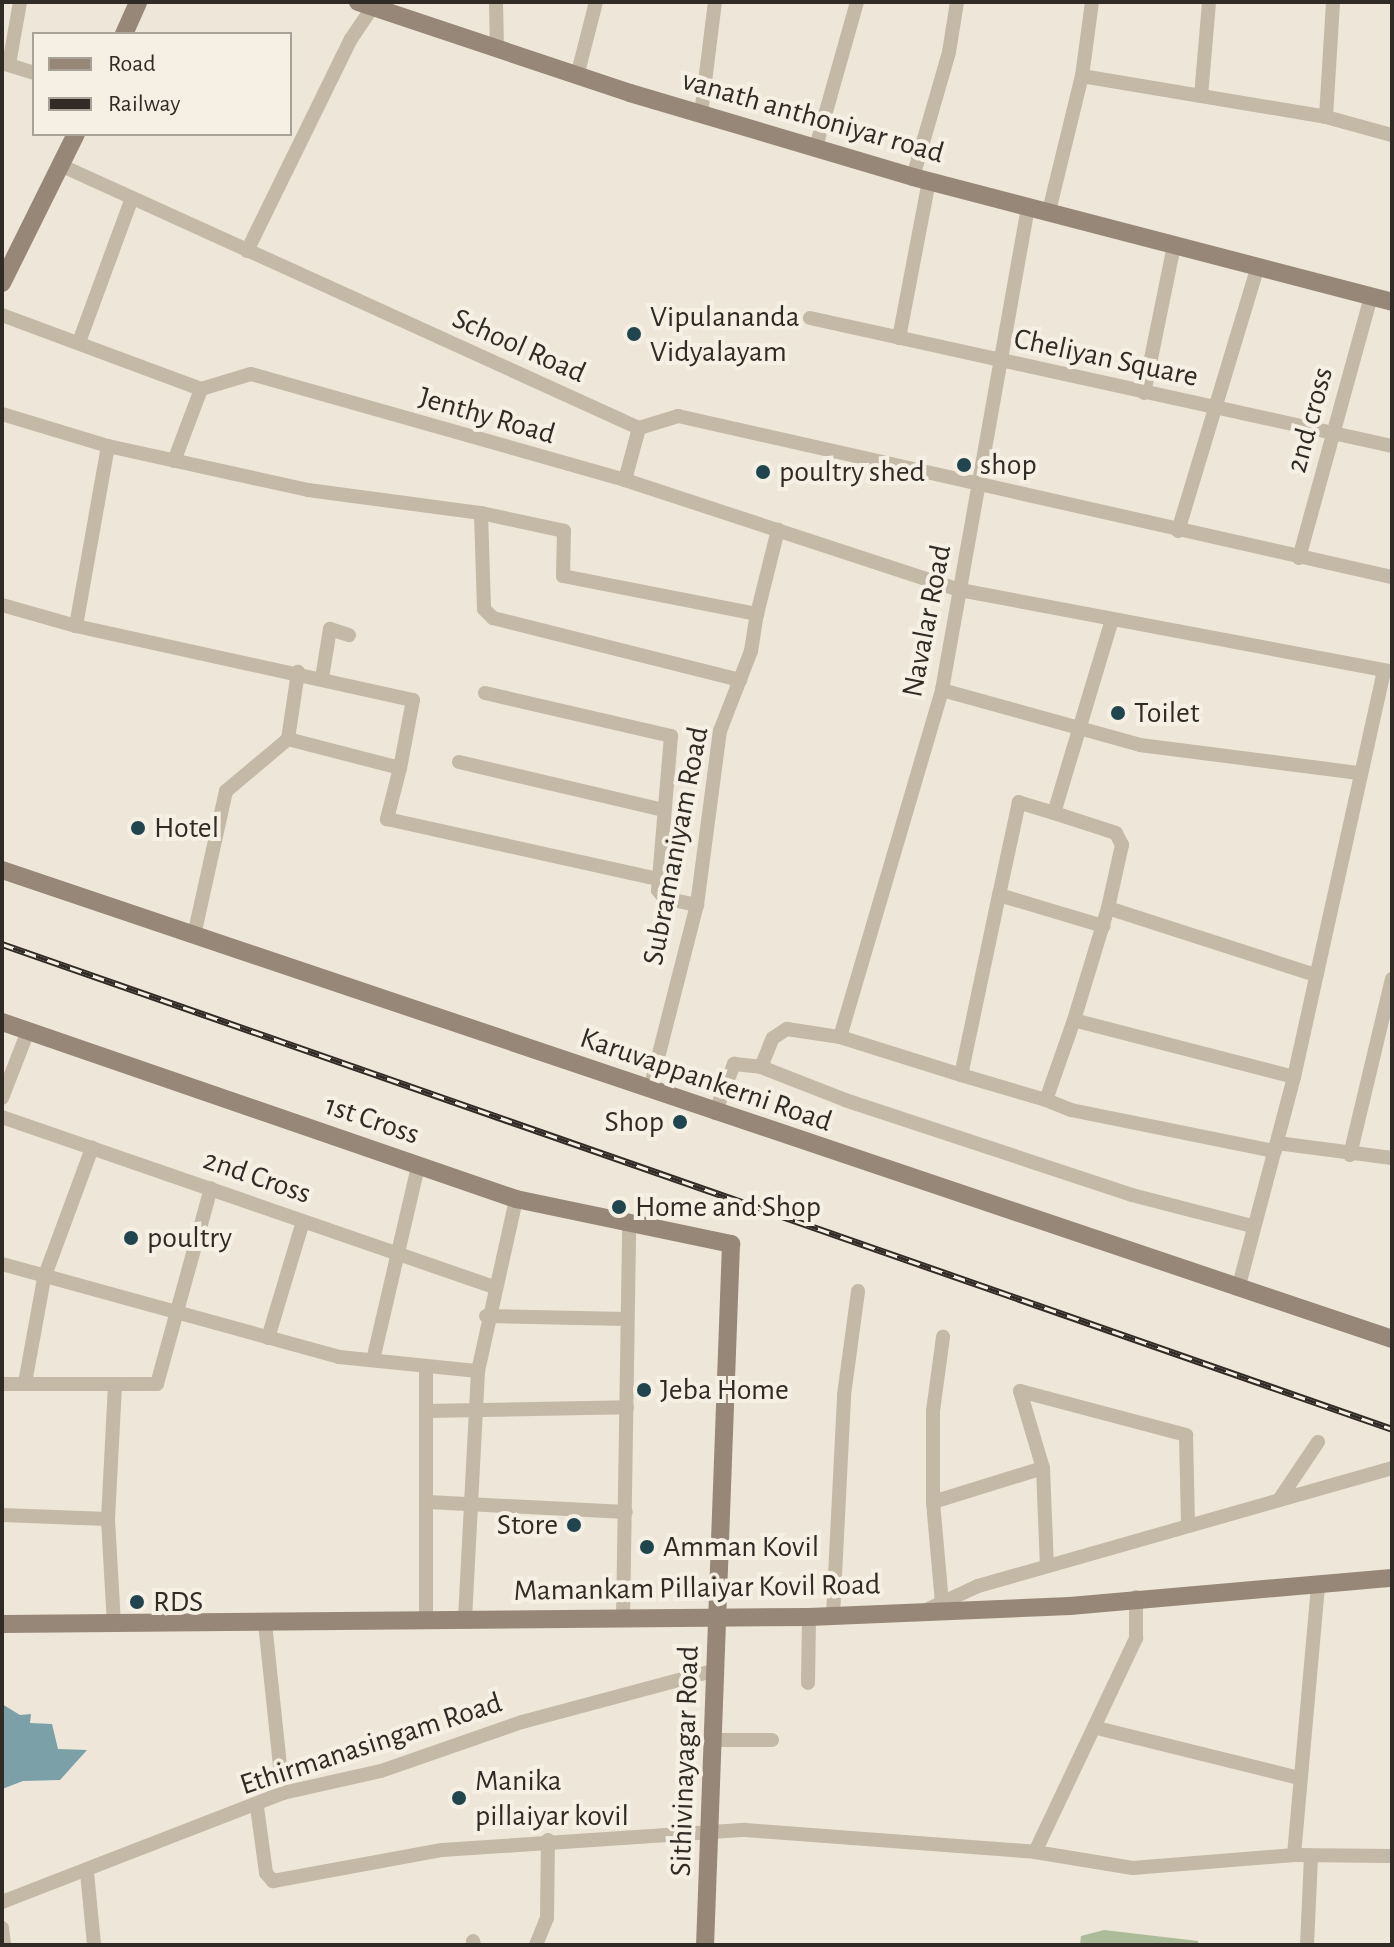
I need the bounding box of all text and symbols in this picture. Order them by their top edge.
legend [32,32,292,136]
text: Road [108,52,156,76]
street label: vanath anthoniyar road [678,62,948,172]
text: Railway [108,92,180,116]
place label: Vipulananda Vidyalayam [650,299,800,370]
street label: School Road [447,301,591,391]
street label: Cheliyan Square [1011,321,1201,395]
marker: Vipulananda Vidyalayam [625,325,643,343]
street label: 2nd cross [1279,363,1341,477]
street label: Jenthy Road [415,379,559,453]
place label: shop [980,447,1037,483]
place label: poultry shed [779,454,925,490]
marker: shop [955,456,973,474]
marker: poultry shed [754,463,772,481]
street label: Navalar Road [895,542,959,700]
place label: Toilet [1134,695,1200,731]
marker: Toilet [1109,704,1127,722]
street label: Subramaniyam Road [635,724,717,968]
place label: Hotel [154,810,219,846]
marker: Hotel [129,819,147,837]
street label: Karuvappankerni Road [575,1020,837,1140]
street label: 1st Cross [320,1087,424,1153]
place label: Shop [605,1104,664,1140]
marker: Shop [671,1113,689,1131]
street label: 2nd Cross [199,1142,315,1212]
place label: Home and Shop [635,1189,821,1225]
marker: Home and Shop [610,1198,628,1216]
place label: poultry [147,1220,232,1256]
marker: poultry [122,1229,140,1247]
place label: Jeba Home [660,1372,789,1408]
marker: Jeba Home [635,1381,653,1399]
place label: Store [497,1507,558,1543]
marker: Store [565,1516,583,1534]
place label: Amman Kovil [663,1529,819,1565]
marker: Amman Kovil [638,1538,656,1556]
street label: Mamankam Pillaiyar Kovil Road [513,1567,881,1609]
place label: RDS [153,1584,203,1620]
marker: RDS [128,1593,146,1611]
street label: Sithivinayagar Road [663,1645,707,1877]
street label: Ethirmanasingam Road [236,1685,506,1803]
place label: Manika pillaiyar kovil [475,1763,629,1834]
marker: Manika pillaiyar kovil [450,1789,468,1807]

